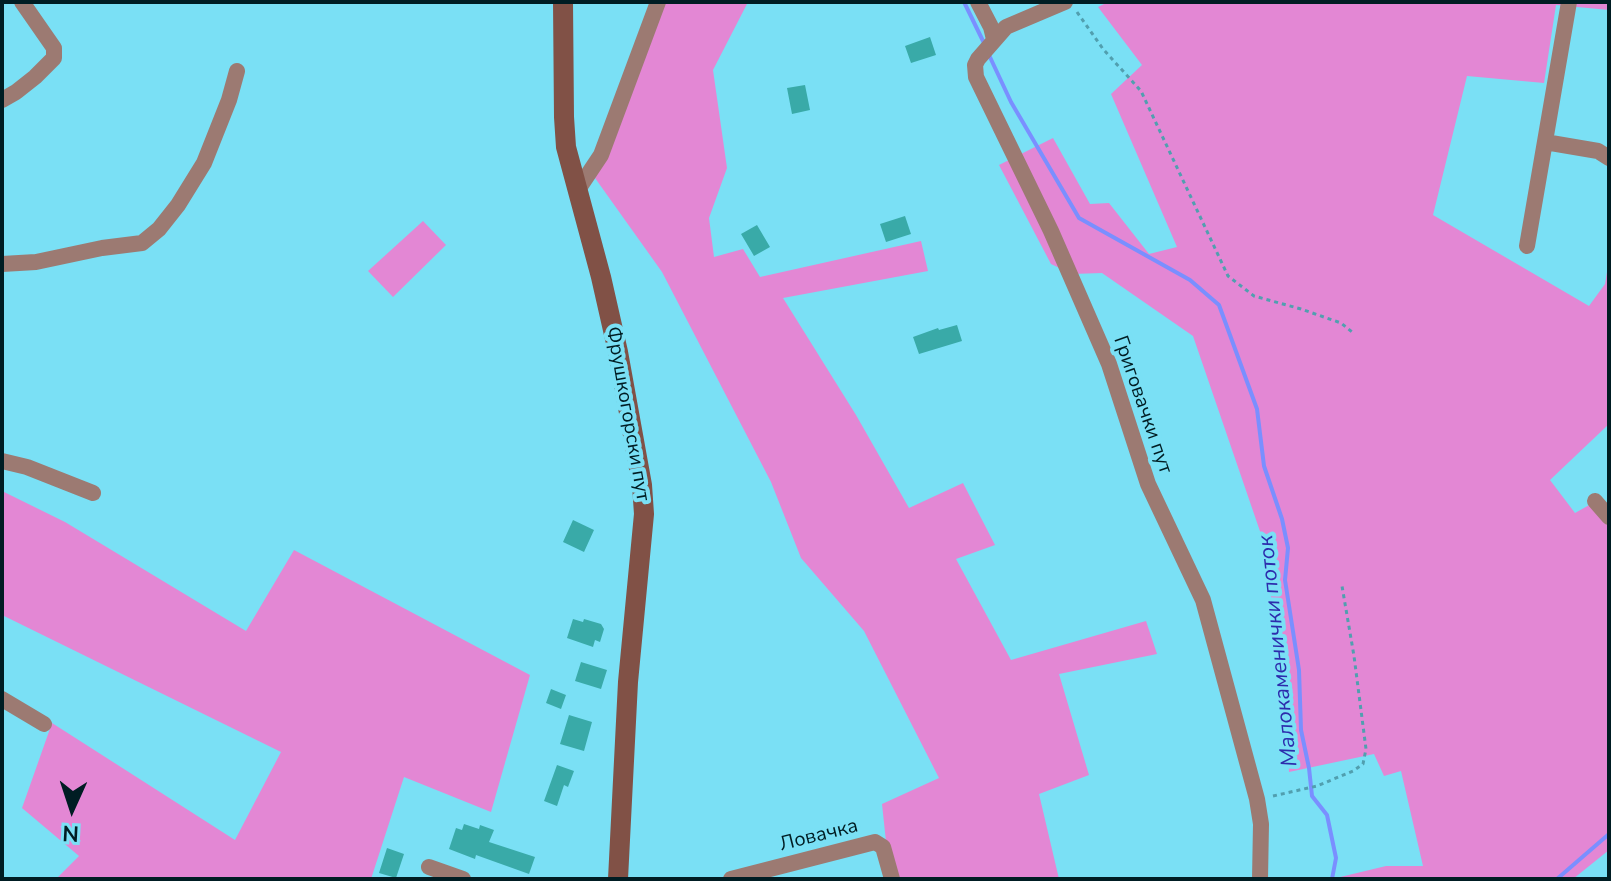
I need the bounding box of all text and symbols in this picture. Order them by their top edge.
street label: Фрушкогорски пут [600,325,654,503]
street label: Григовачки пут [1107,333,1177,477]
water label: Малокаменички поток [1254,534,1304,768]
north arrow [32,769,112,849]
street label: Ловачка [777,815,861,857]
text: N [62,818,80,848]

